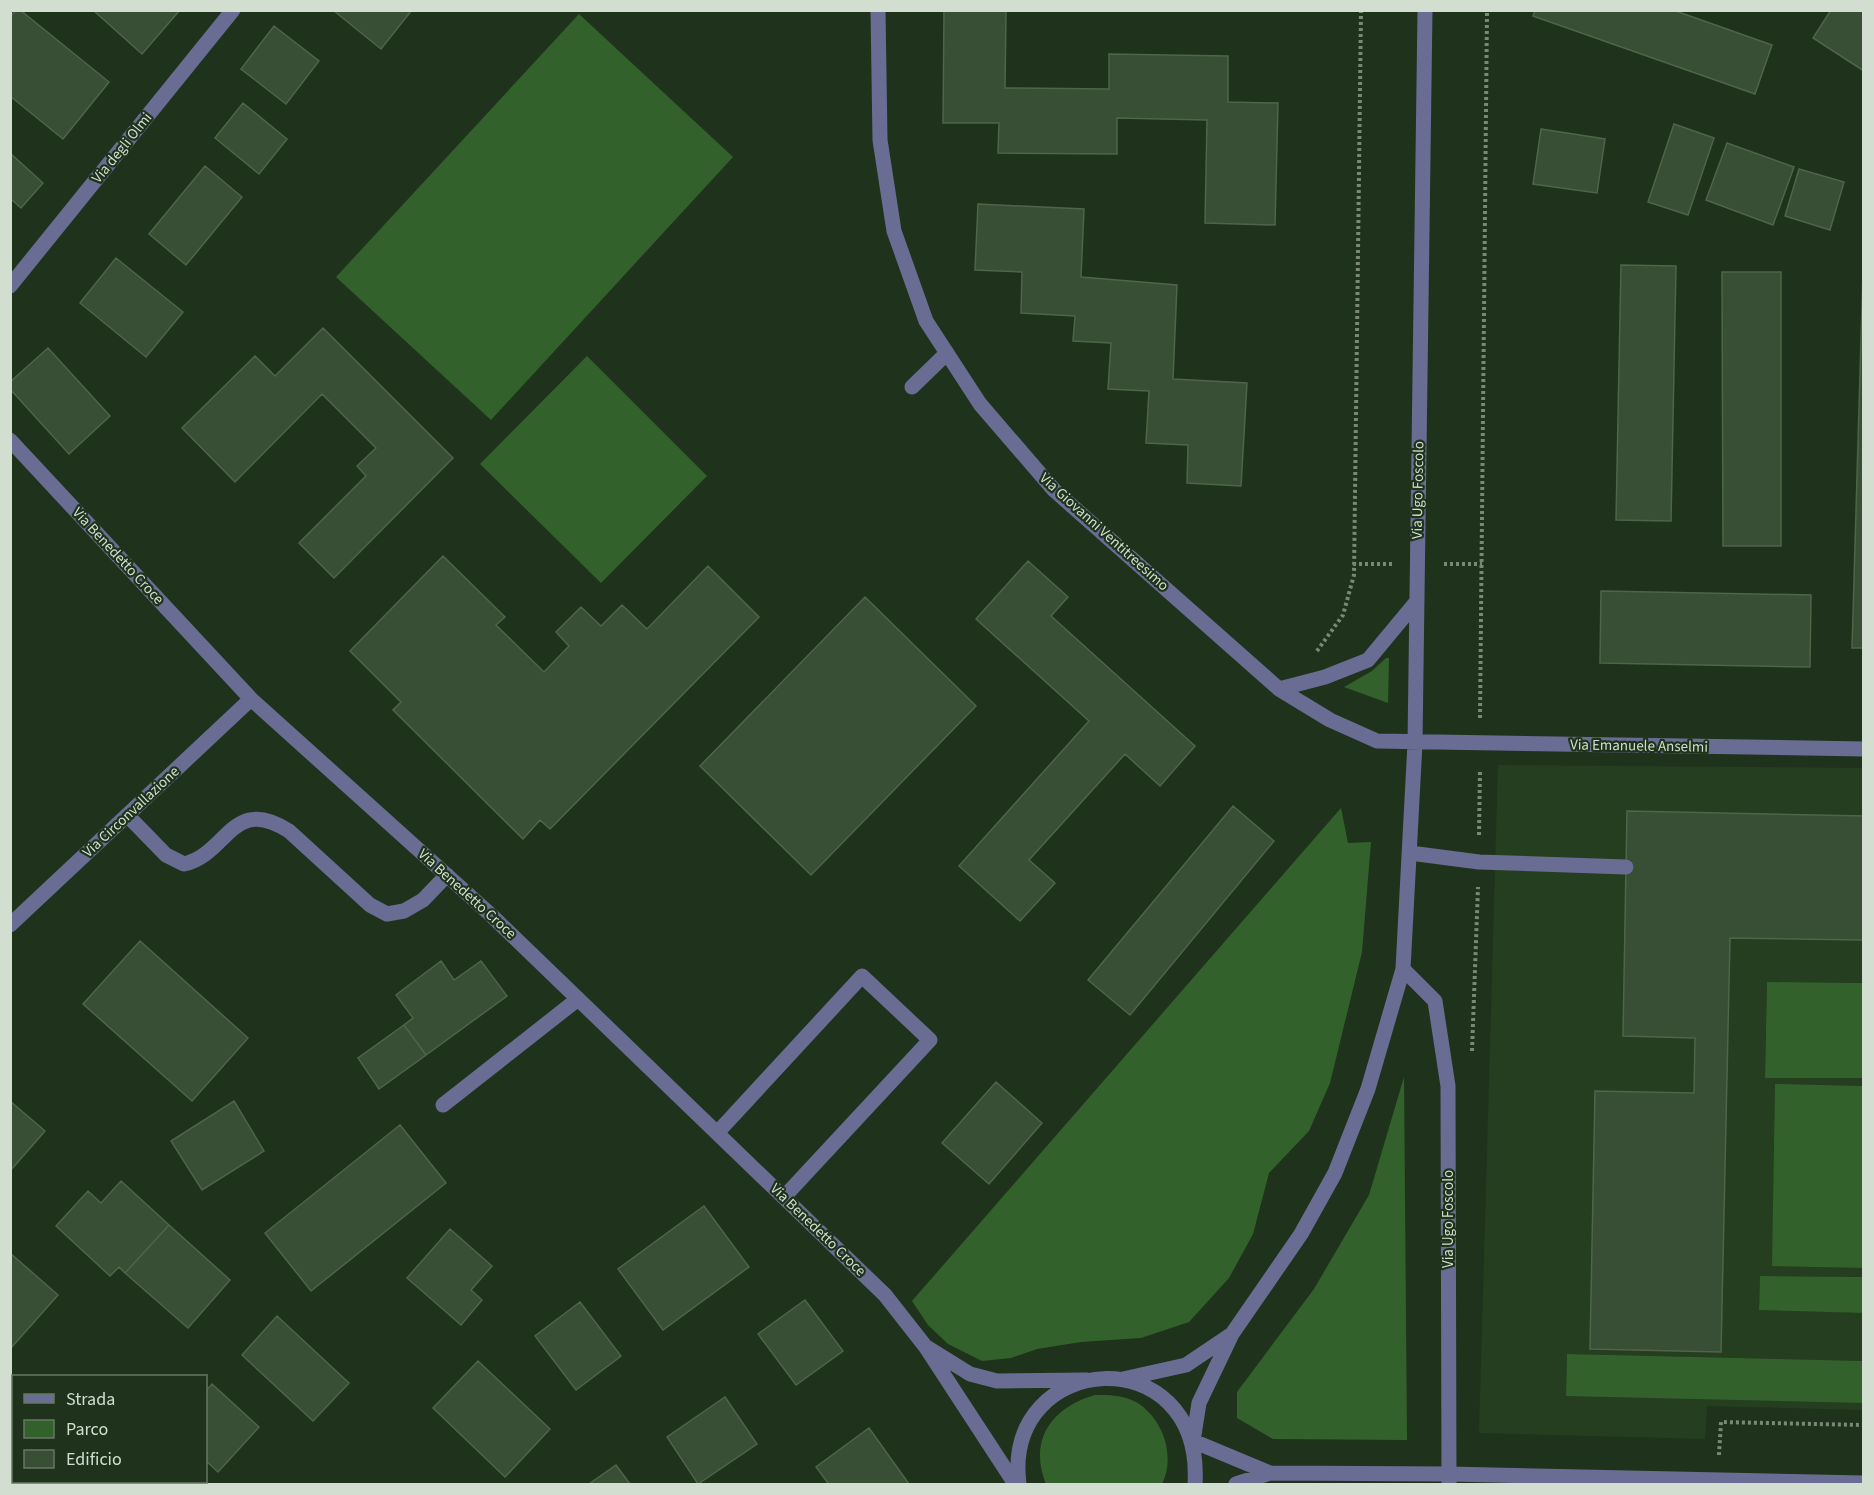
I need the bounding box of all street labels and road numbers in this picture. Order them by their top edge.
street label: Via degli Olmi [87,108,157,188]
street label: Via Ugo Foscolo [1407,441,1429,539]
street label: Via Giovanni Ventitreesimo [1035,468,1173,596]
street label: Via Benedetto Croce [67,503,169,609]
street label: Via Emanuele Anselmi [1570,734,1708,758]
street label: Via Circonvallazione [78,762,184,862]
street label: Via Benedetto Croce [413,844,521,944]
street label: Via Ugo Foscolo [1438,1170,1459,1268]
street label: Via Benedetto Croce [765,1179,871,1281]

